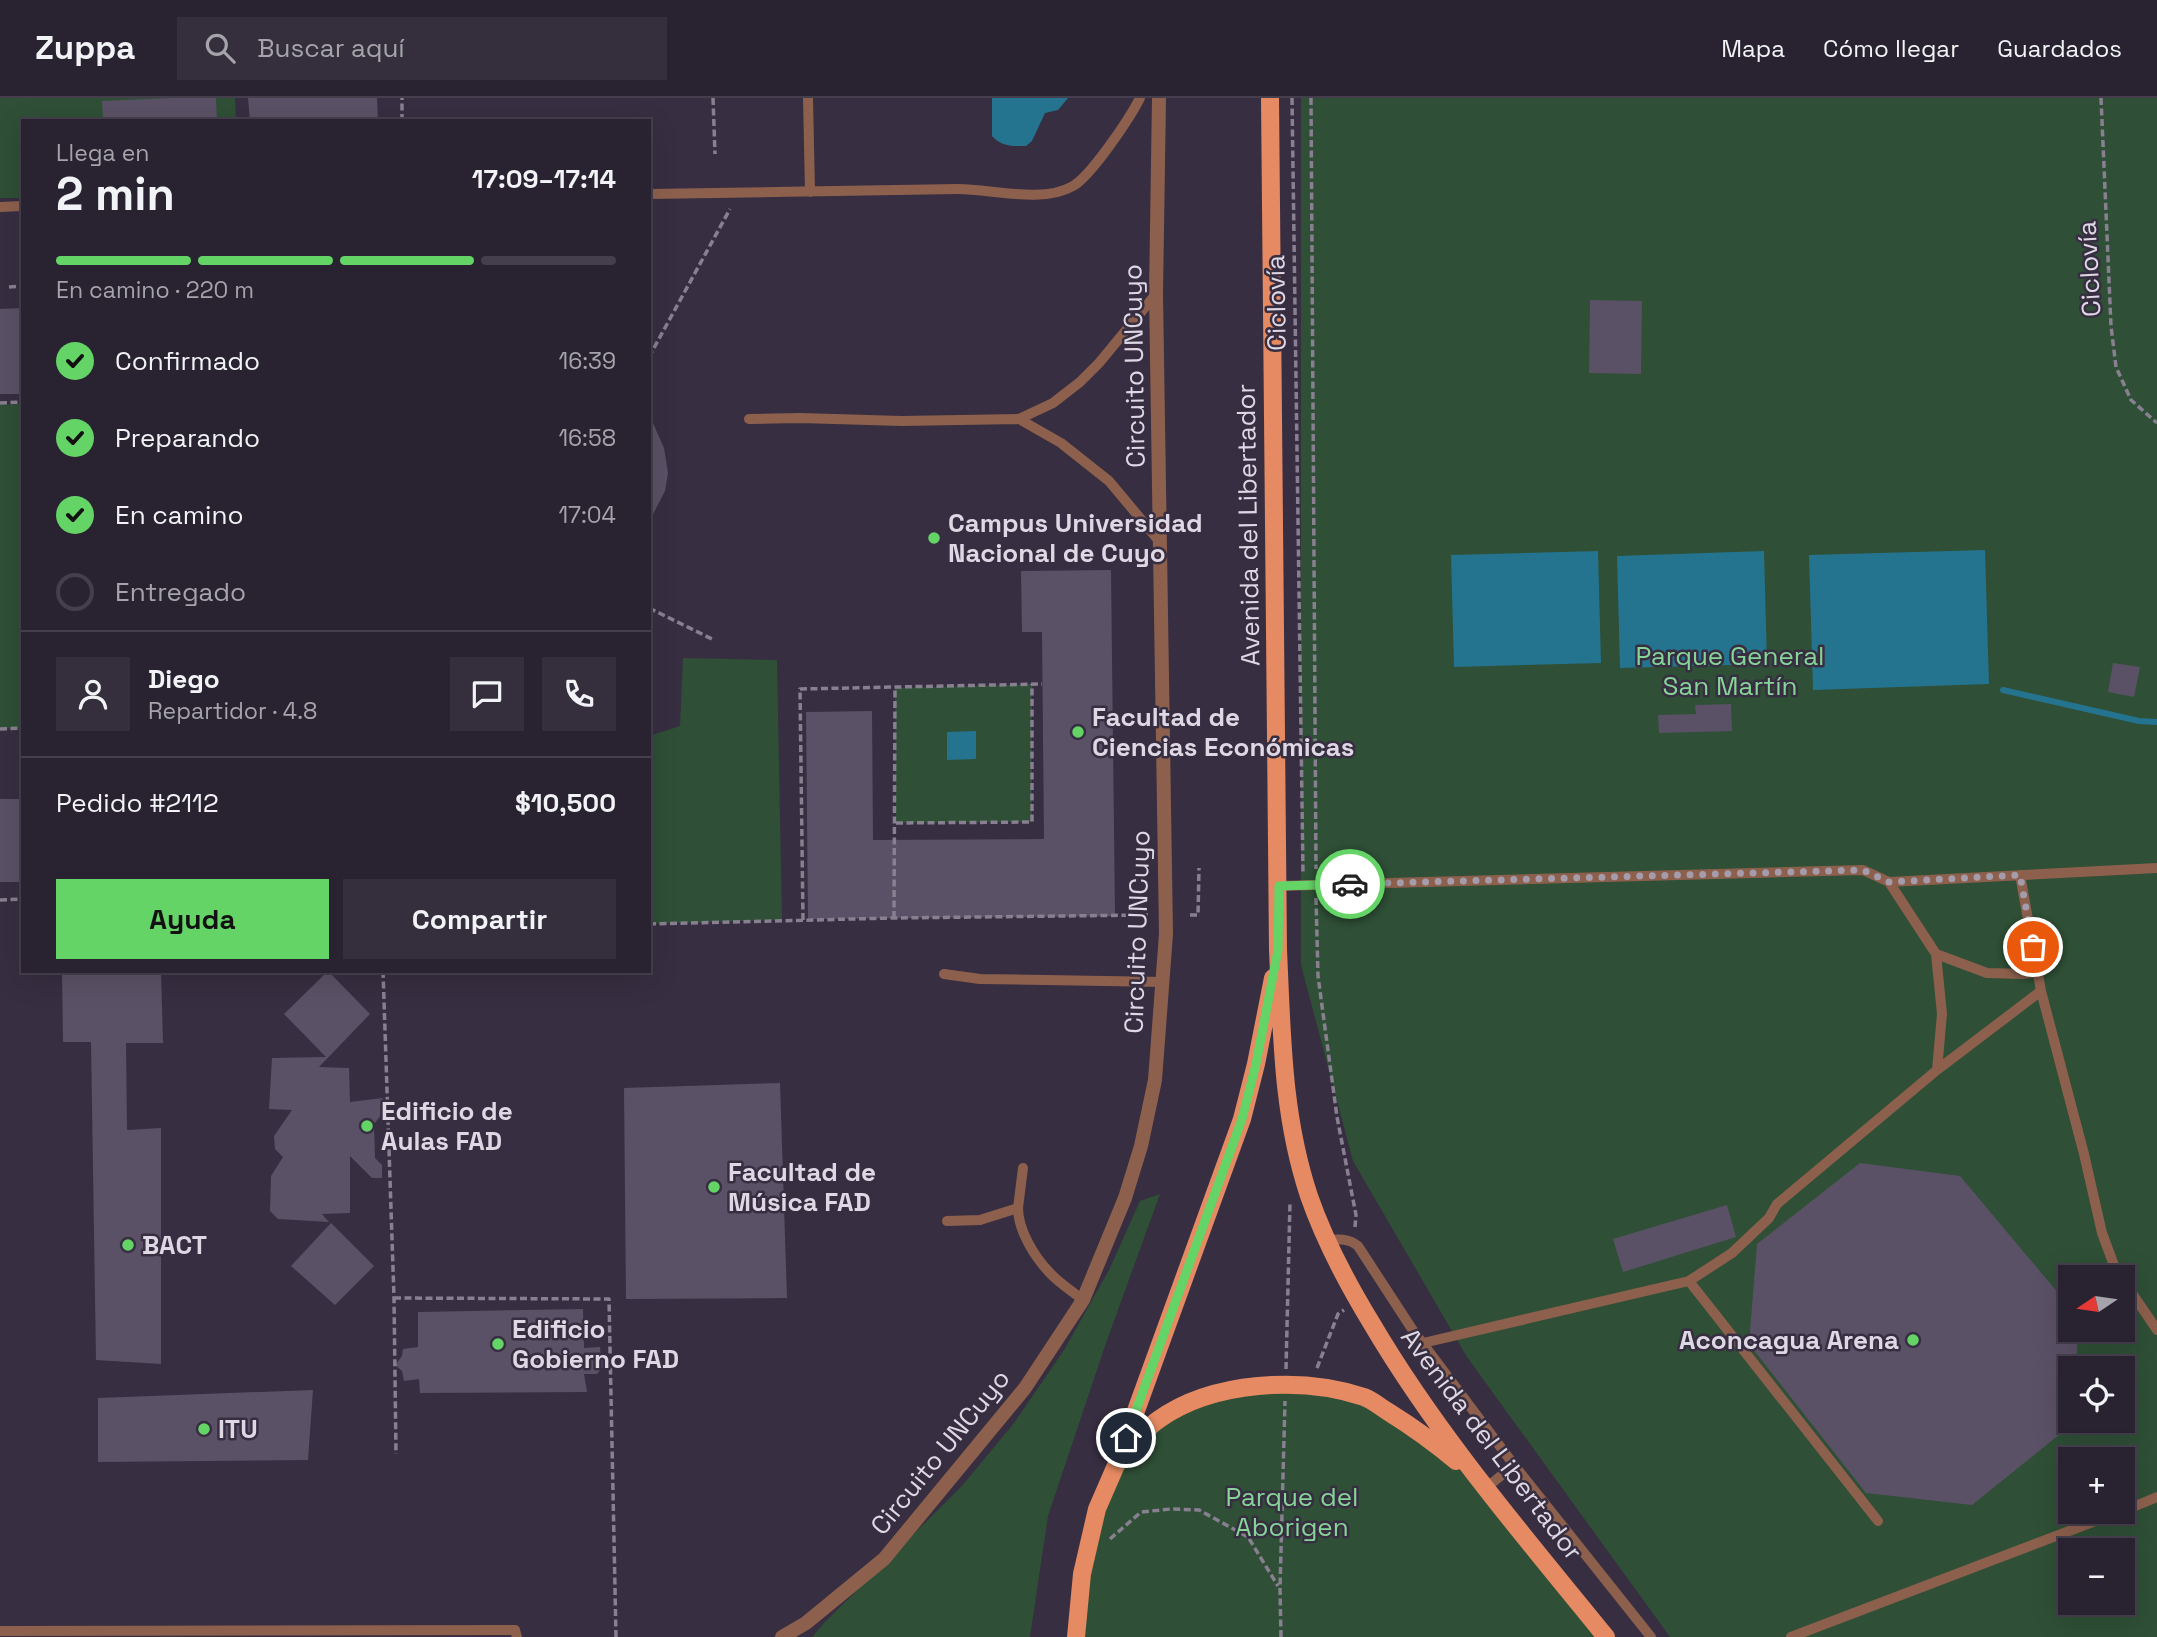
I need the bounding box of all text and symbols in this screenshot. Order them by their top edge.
search box [177,17,667,80]
text: Zuppa [35,27,135,69]
icon: search [201,29,239,67]
text: Buscar aquí [257,31,405,65]
text: Mapa [1721,33,1785,64]
text: Cómo llegar [1823,33,1959,64]
text: Guardados [1997,33,2122,64]
text: Llega en [56,138,149,168]
text: 17:09–17:14 [472,162,616,196]
text: 2 min [56,165,175,223]
street label: Ciclovía [2070,220,2108,318]
street label: Ciclovía [1258,255,1294,351]
street label: Circuito UNCuyo [1115,264,1153,468]
text: En camino · 220 m [56,275,254,305]
icon: check [56,342,94,380]
text: Confirmado [115,344,260,378]
text: 16:39 [559,346,616,376]
street label: Avenida del Libertador [1229,384,1267,666]
icon: check [56,419,94,457]
text: Preparando [115,421,260,455]
text: 16:58 [558,423,616,453]
icon: check [56,496,94,534]
text: En camino [115,498,244,532]
text: 17:04 [558,500,616,530]
place label: Campus Universidad Nacional de Cuyo [948,506,1203,570]
marker: Campus Universidad Nacional de Cuyo [926,530,942,546]
text: Entregado [115,575,246,609]
park label: Parque General San Martín [1636,639,1824,703]
button: person [56,657,130,731]
button: chat [450,657,524,731]
button: phone [542,657,616,731]
text: Diego [148,662,220,696]
text: Repartidor · 4.8 [148,696,317,726]
place label: Facultad de Ciencias Económicas [1092,700,1354,764]
marker: Facultad de Ciencias Económicas [1070,724,1086,740]
text: Pedido #2112 [56,786,219,820]
text: $10,500 [515,786,616,820]
street label: Circuito UNCuyo [1116,830,1158,1034]
courier [1315,849,1385,919]
icon: car [1331,865,1369,903]
button: Ayuda [56,879,329,959]
button: Compartir [343,879,616,959]
pin [2003,917,2063,977]
icon: bag [2014,928,2052,966]
place label: Edificio de Aulas FAD [381,1094,513,1158]
marker: Edificio de Aulas FAD [359,1118,375,1134]
place label: Facultad de Música FAD [728,1155,876,1219]
marker: Facultad de Música FAD [706,1179,722,1195]
place label: BACT [142,1228,207,1262]
marker: BACT [120,1237,136,1253]
north arrow [2058,1265,2135,1342]
map controls [2058,1265,2135,1615]
place label: Edificio Gobierno FAD [512,1312,679,1376]
street label: Avenida del Libertador [1393,1321,1591,1567]
place label: Aconcagua Arena [1679,1323,1899,1357]
marker: Aconcagua Arena [1905,1332,1921,1348]
marker: Edificio Gobierno FAD [490,1336,506,1352]
button: locate [2058,1356,2135,1433]
street label: Circuito UNCuyo [863,1362,1017,1542]
pin [1096,1408,1156,1468]
place label: ITU [218,1412,258,1446]
icon: home [1107,1419,1145,1457]
marker: ITU [196,1421,212,1437]
button: + [2058,1447,2135,1524]
park label: Parque del Aborigen [1226,1480,1358,1544]
button: − [2058,1538,2135,1615]

